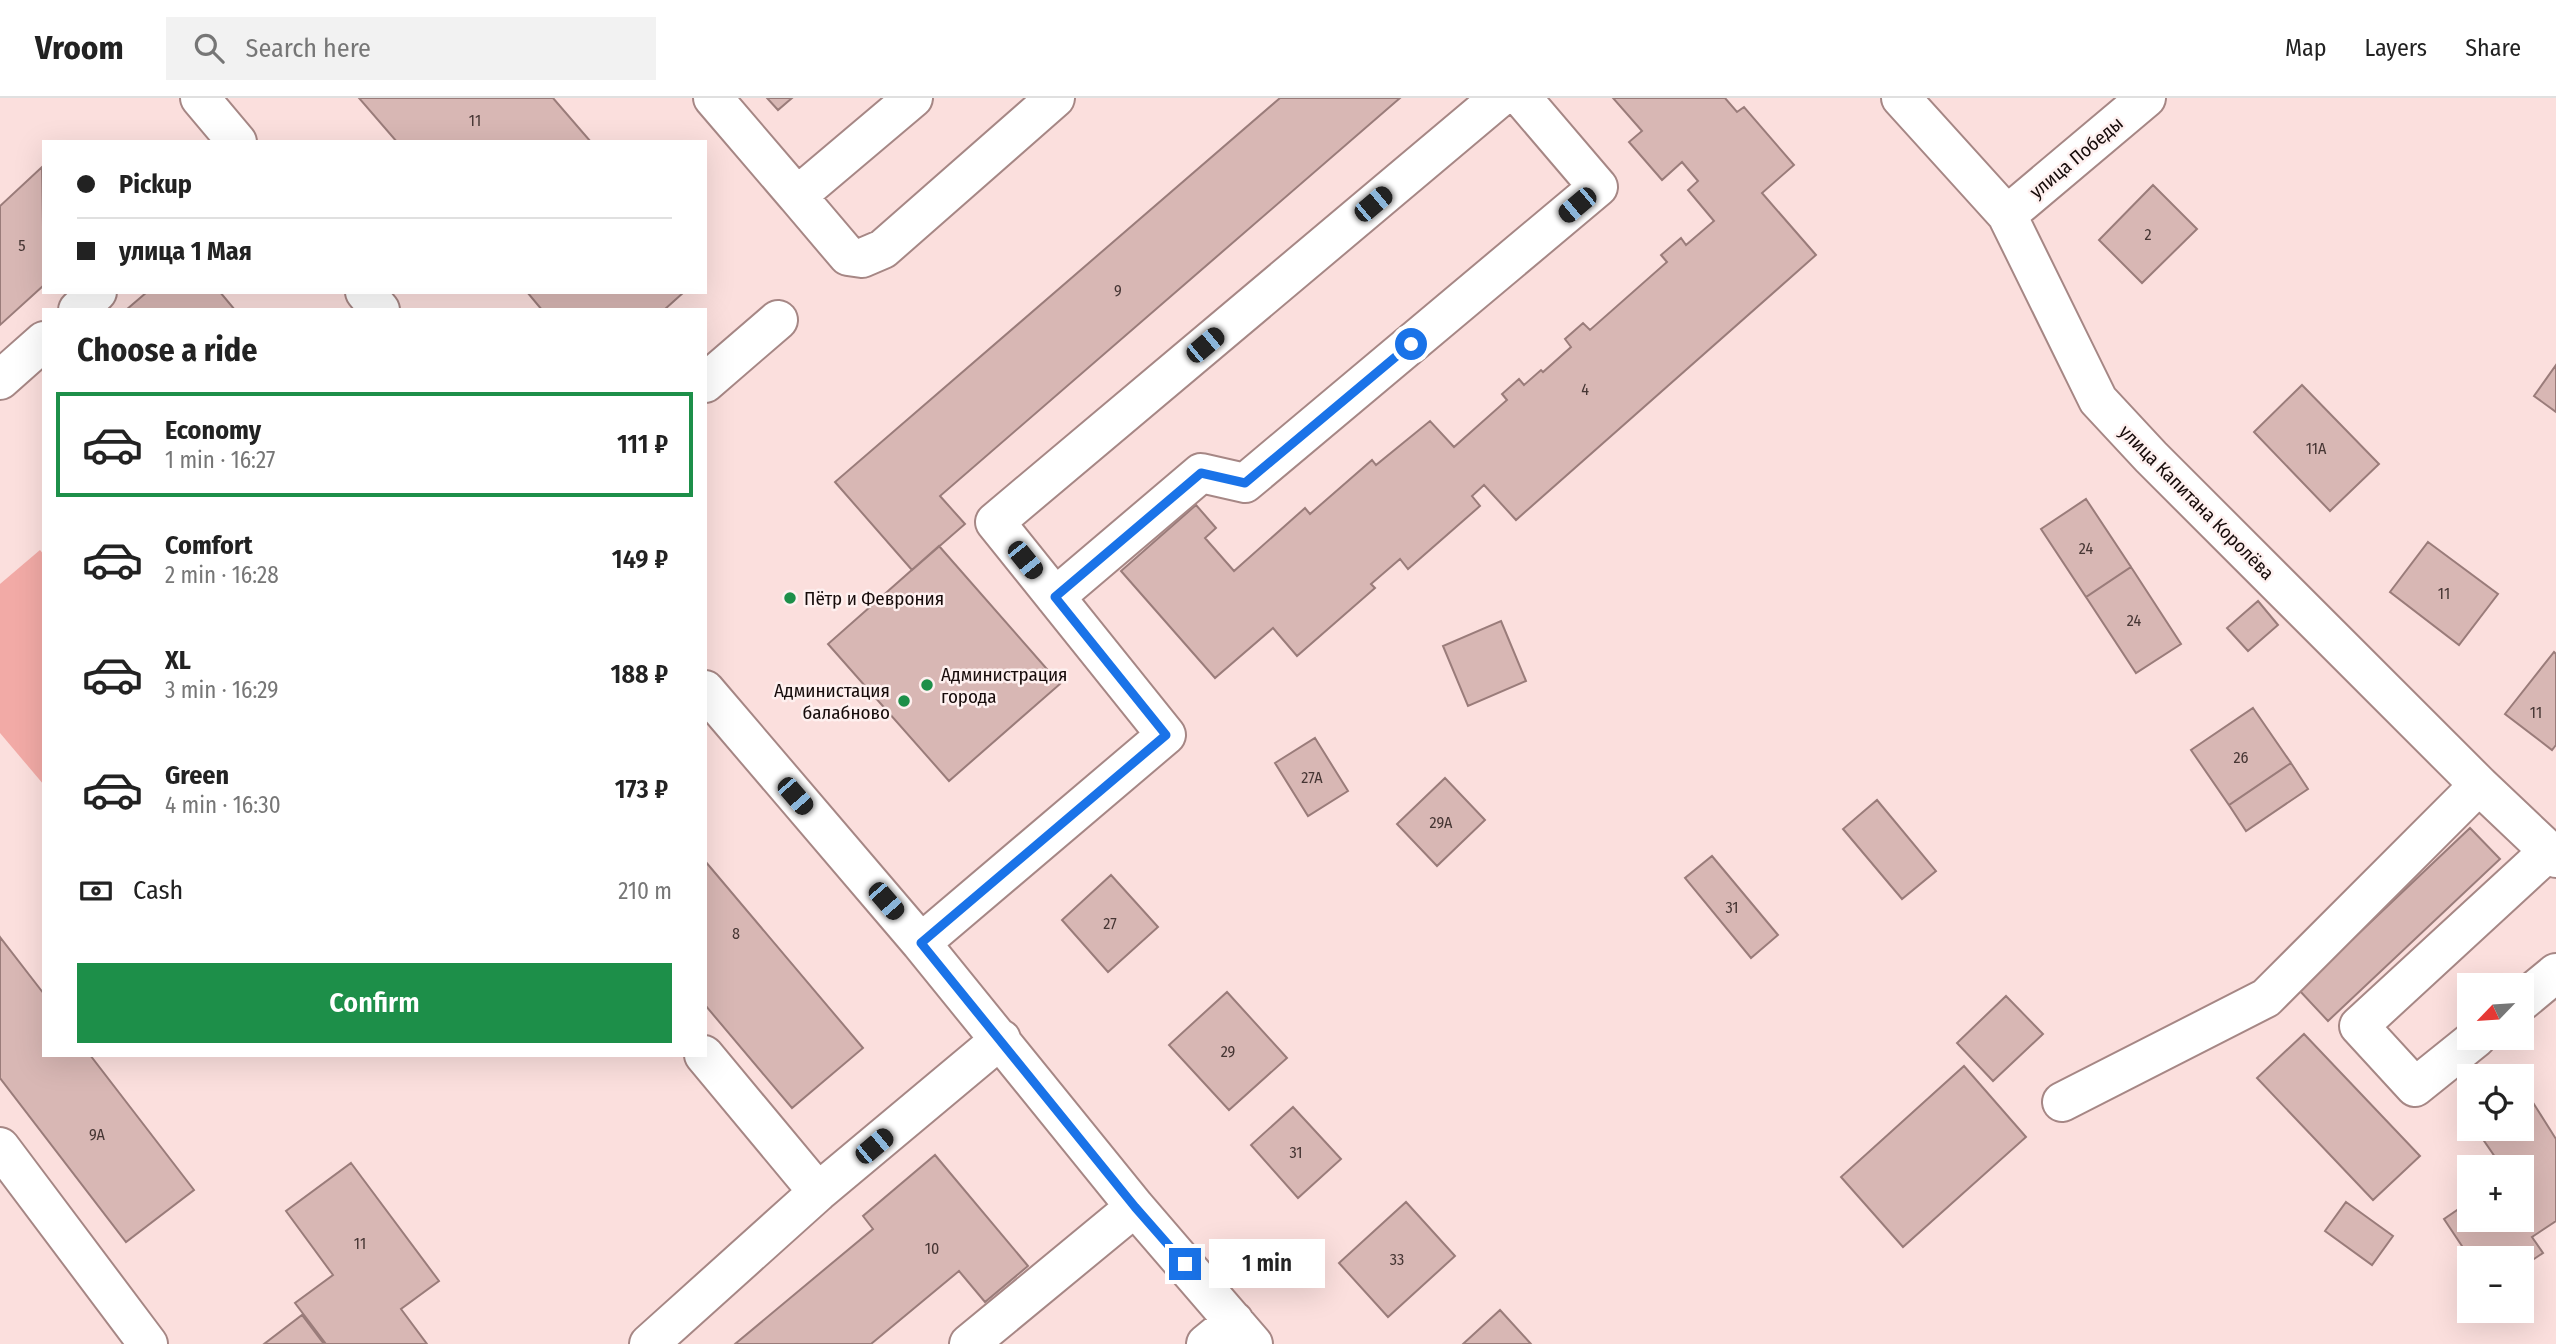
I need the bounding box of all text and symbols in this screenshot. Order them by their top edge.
search box [166,17,656,80]
text: Vroom [35,28,124,68]
icon: search [190,29,228,67]
text: Search here [246,33,371,64]
text: Map [2285,34,2327,62]
text: Layers [2365,34,2427,62]
text: Share [2465,34,2521,62]
house number: 11 [469,111,481,130]
street label: улица Победы [2025,112,2128,203]
text: Pickup [119,169,192,200]
car [1351,182,1396,226]
car [1555,183,1600,227]
house number: 2 [2144,225,2152,244]
house number: 5 [18,236,26,255]
text: улица 1 Мая [119,236,252,267]
house number: 9 [1114,281,1122,300]
car [1183,323,1228,367]
route start [1395,328,1427,360]
text: Choose a ride [77,331,258,369]
house number: 4 [1581,380,1589,399]
icon: car [81,413,144,476]
text: Economy [165,415,261,446]
street label: улица Капитана Королёва [2114,420,2279,585]
text: 111 ₽ [617,429,668,460]
house number: 11А [2306,439,2327,458]
text: 1 min · 16:27 [165,446,275,474]
icon: car [81,528,144,591]
text: Comfort [165,530,253,561]
car [1004,537,1047,583]
house number: 24 [2079,539,2093,558]
text: 149 ₽ [612,544,668,575]
text: 2 min · 16:28 [165,561,279,589]
house number: 11 [2438,584,2450,603]
place label: Пётр и Феврония [804,587,944,610]
marker: Пётр и Феврония [782,590,798,606]
house number: 24 [2127,611,2141,630]
icon: car [81,643,144,706]
text: XL [165,645,191,676]
text: 188 ₽ [611,659,668,690]
place label: Администрация города [941,663,1068,708]
text: 3 min · 16:29 [165,676,278,704]
marker: Администрация города [919,677,935,693]
place label: Администация балабново [774,679,890,724]
marker: Администация балабново [896,693,912,709]
house number: 11 [2530,703,2542,722]
house number: 26 [2234,748,2249,767]
icon: car [81,758,144,821]
text: Green [165,760,229,791]
house number: 27А [1301,768,1323,787]
car [774,773,817,819]
text: 173 ₽ [615,774,668,805]
text: 4 min · 16:30 [165,791,281,819]
house number: 29А [1430,813,1453,832]
icon: cash [77,872,115,910]
text: Cash [133,875,183,906]
text: 210 m [618,877,672,905]
car [865,878,908,924]
house number: 31 [1725,898,1739,917]
house number: 27 [1103,914,1117,933]
house number: 8 [732,924,740,943]
button: Confirm [77,963,672,1043]
north arrow [2457,973,2534,1050]
map controls [2457,973,2534,1323]
house number: 29 [1221,1042,1236,1061]
button: locate [2457,1064,2534,1141]
car [852,1124,897,1168]
house number: 9А [89,1125,106,1144]
house number: 31 [1289,1143,1303,1162]
button: + [2457,1155,2534,1232]
house number: 11 [354,1234,366,1253]
house number: 10 [925,1239,939,1258]
callout: 1 min [1210,1240,1325,1288]
button: − [2457,1246,2534,1323]
route end [1169,1248,1201,1280]
text: 1 min [1242,1249,1292,1277]
house number: 33 [1390,1250,1404,1269]

